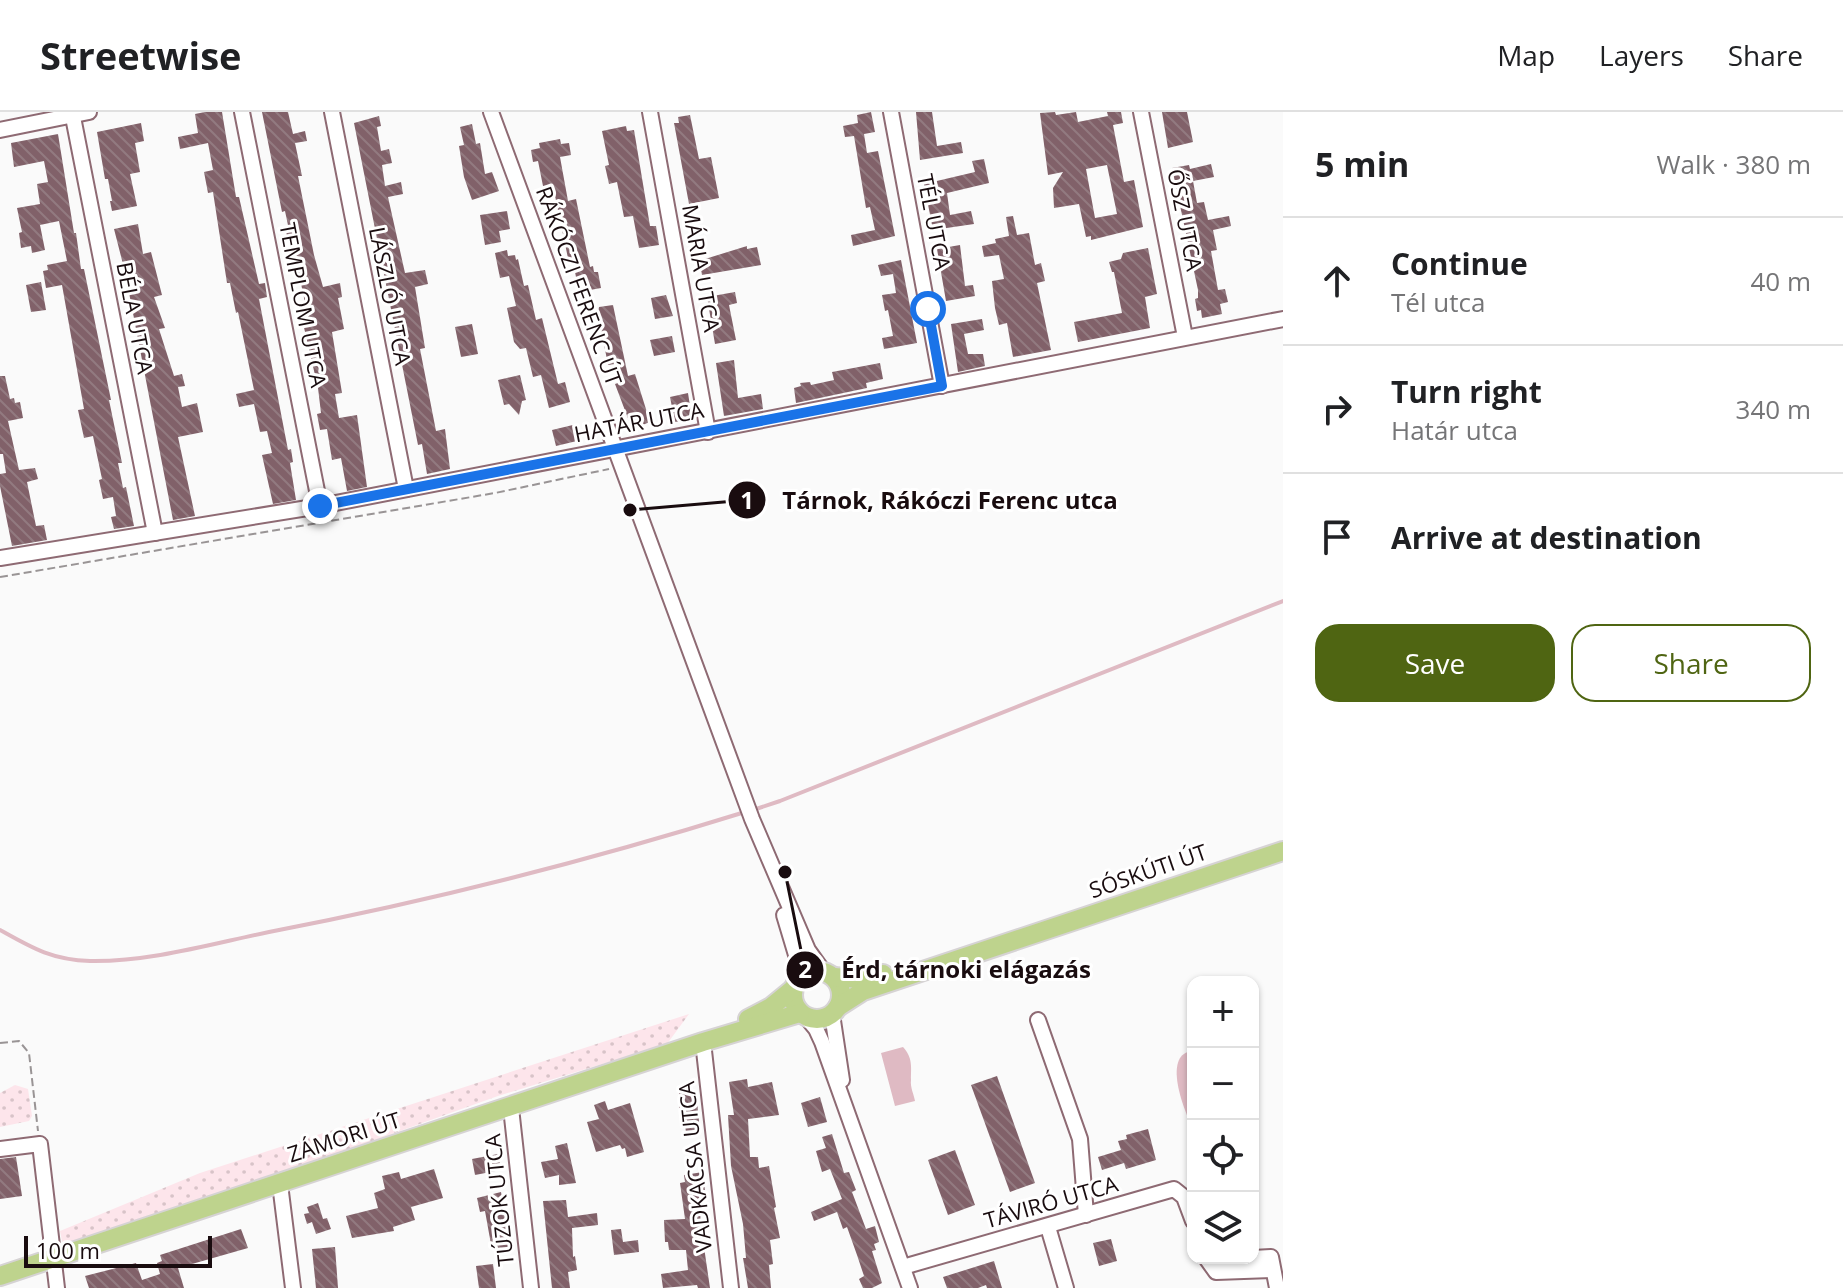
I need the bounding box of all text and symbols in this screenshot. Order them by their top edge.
text: Streetwise [40,29,242,81]
text: Map [1497,36,1555,74]
text: Layers [1599,36,1684,74]
text: Share [1728,36,1803,74]
text: 5 min [1315,141,1409,187]
text: Walk · 380 m [1657,146,1811,182]
street label: ŐSZ UTCA [1161,166,1211,274]
street label: TÉL UTCA [911,171,959,273]
street label: RÁKÓCZI FERENC ÚT [530,182,630,389]
street label: MÁRIA UTCA [676,202,728,334]
street label: TEMPLOM UTCA [273,220,335,390]
street label: LÁSZLÓ UTCA [363,224,419,368]
text: Continue [1391,243,1528,284]
street label: BÉLA UTCA [110,259,162,376]
icon: ahead [1315,259,1359,303]
text: 40 m [1750,263,1811,299]
text: Tél utca [1391,284,1485,320]
route start [910,291,946,327]
text: Turn right [1391,371,1542,412]
icon: right [1315,387,1359,431]
text: 340 m [1736,391,1811,427]
street label: HATÁR UTCA [571,394,706,448]
text: Határ utca [1391,412,1518,448]
callout: Tárnok, Rákóczi Ferenc utca [727,476,1134,524]
text: 1 [740,483,754,516]
text: Tárnok, Rákóczi Ferenc utca [782,483,1118,516]
route end [302,488,338,524]
icon: arrive [1315,515,1359,559]
text: Arrive at destination [1391,517,1702,558]
button: Save [1315,624,1555,702]
button: Share [1571,624,1811,702]
street label: SÓSKÚTI ÚT [1085,836,1211,904]
callout: Érd, tárnoki elágazás [785,946,1107,994]
text: 2 [798,952,812,985]
text: Érd, tárnoki elágazás [841,952,1091,985]
map controls [1187,976,1259,1264]
button: + [1187,976,1259,1048]
button: − [1187,1048,1259,1120]
street label: VADKACSA UTCA [670,1080,718,1254]
street label: ZÁMORI ÚT [283,1104,404,1168]
button: locate [1187,1120,1259,1192]
street label: TÚZOK UTCA [476,1132,520,1268]
street label: TÁVIRÓ UTCA [980,1168,1121,1234]
button: layers [1187,1192,1259,1264]
scale bar [24,1232,212,1268]
text: 100 m [36,1235,100,1265]

